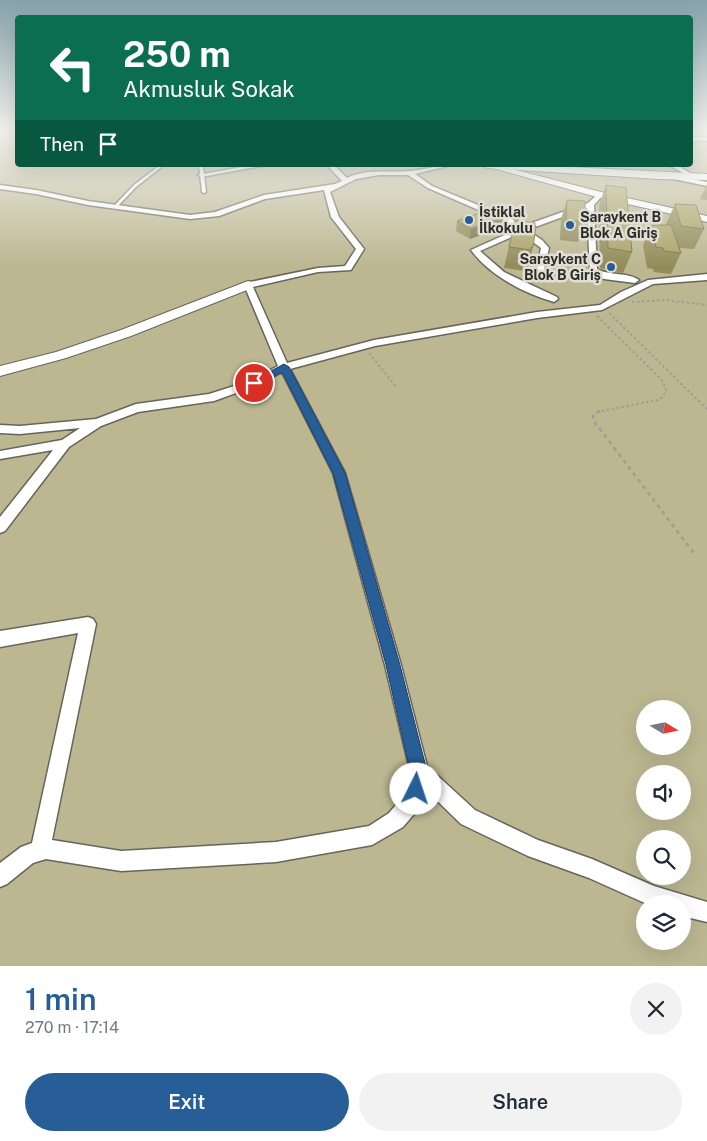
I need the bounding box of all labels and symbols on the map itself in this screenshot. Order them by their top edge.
place label: İstiklal İlkokulu [479,203,533,236]
place label: Saraykent B Blok A Giriş [580,209,661,241]
marker: İstiklal İlkokulu [463,214,475,226]
marker: Saraykent B Blok A Giriş [564,219,576,231]
place label: Saraykent C Blok B Giriş [519,251,601,283]
marker: Saraykent C Blok B Giriş [605,261,617,273]
pin [233,362,275,404]
north arrow [636,700,691,755]
position arrow [389,762,441,814]

